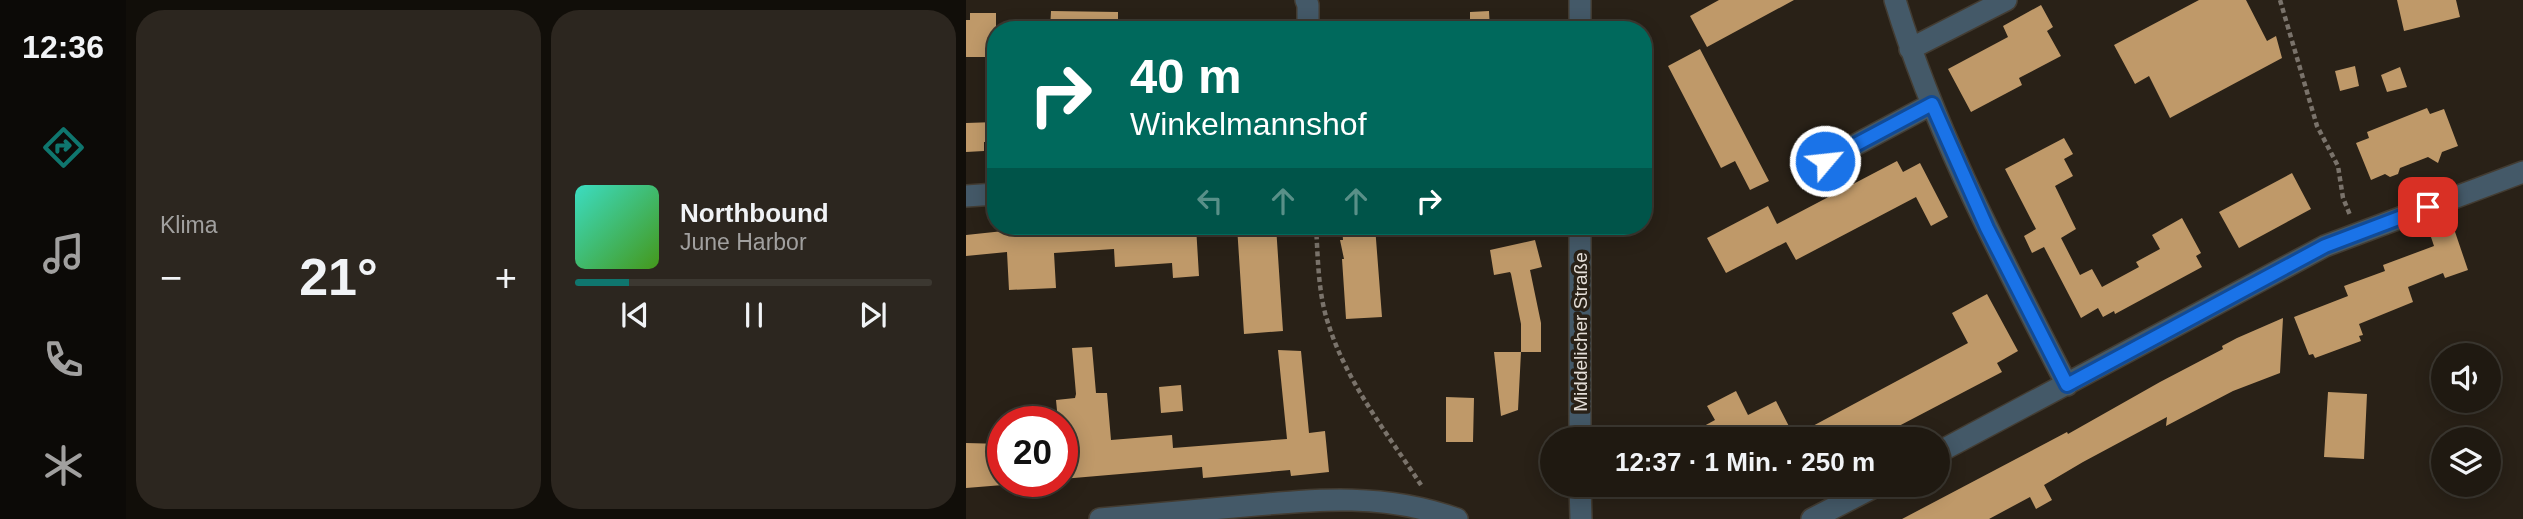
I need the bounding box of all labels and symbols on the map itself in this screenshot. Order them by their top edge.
position arrow [1788,124,1862,198]
pin [2398,177,2458,237]
street label: Middelicher Straße [1570,252,1591,412]
speed limit sign: 20 [987,406,1078,497]

